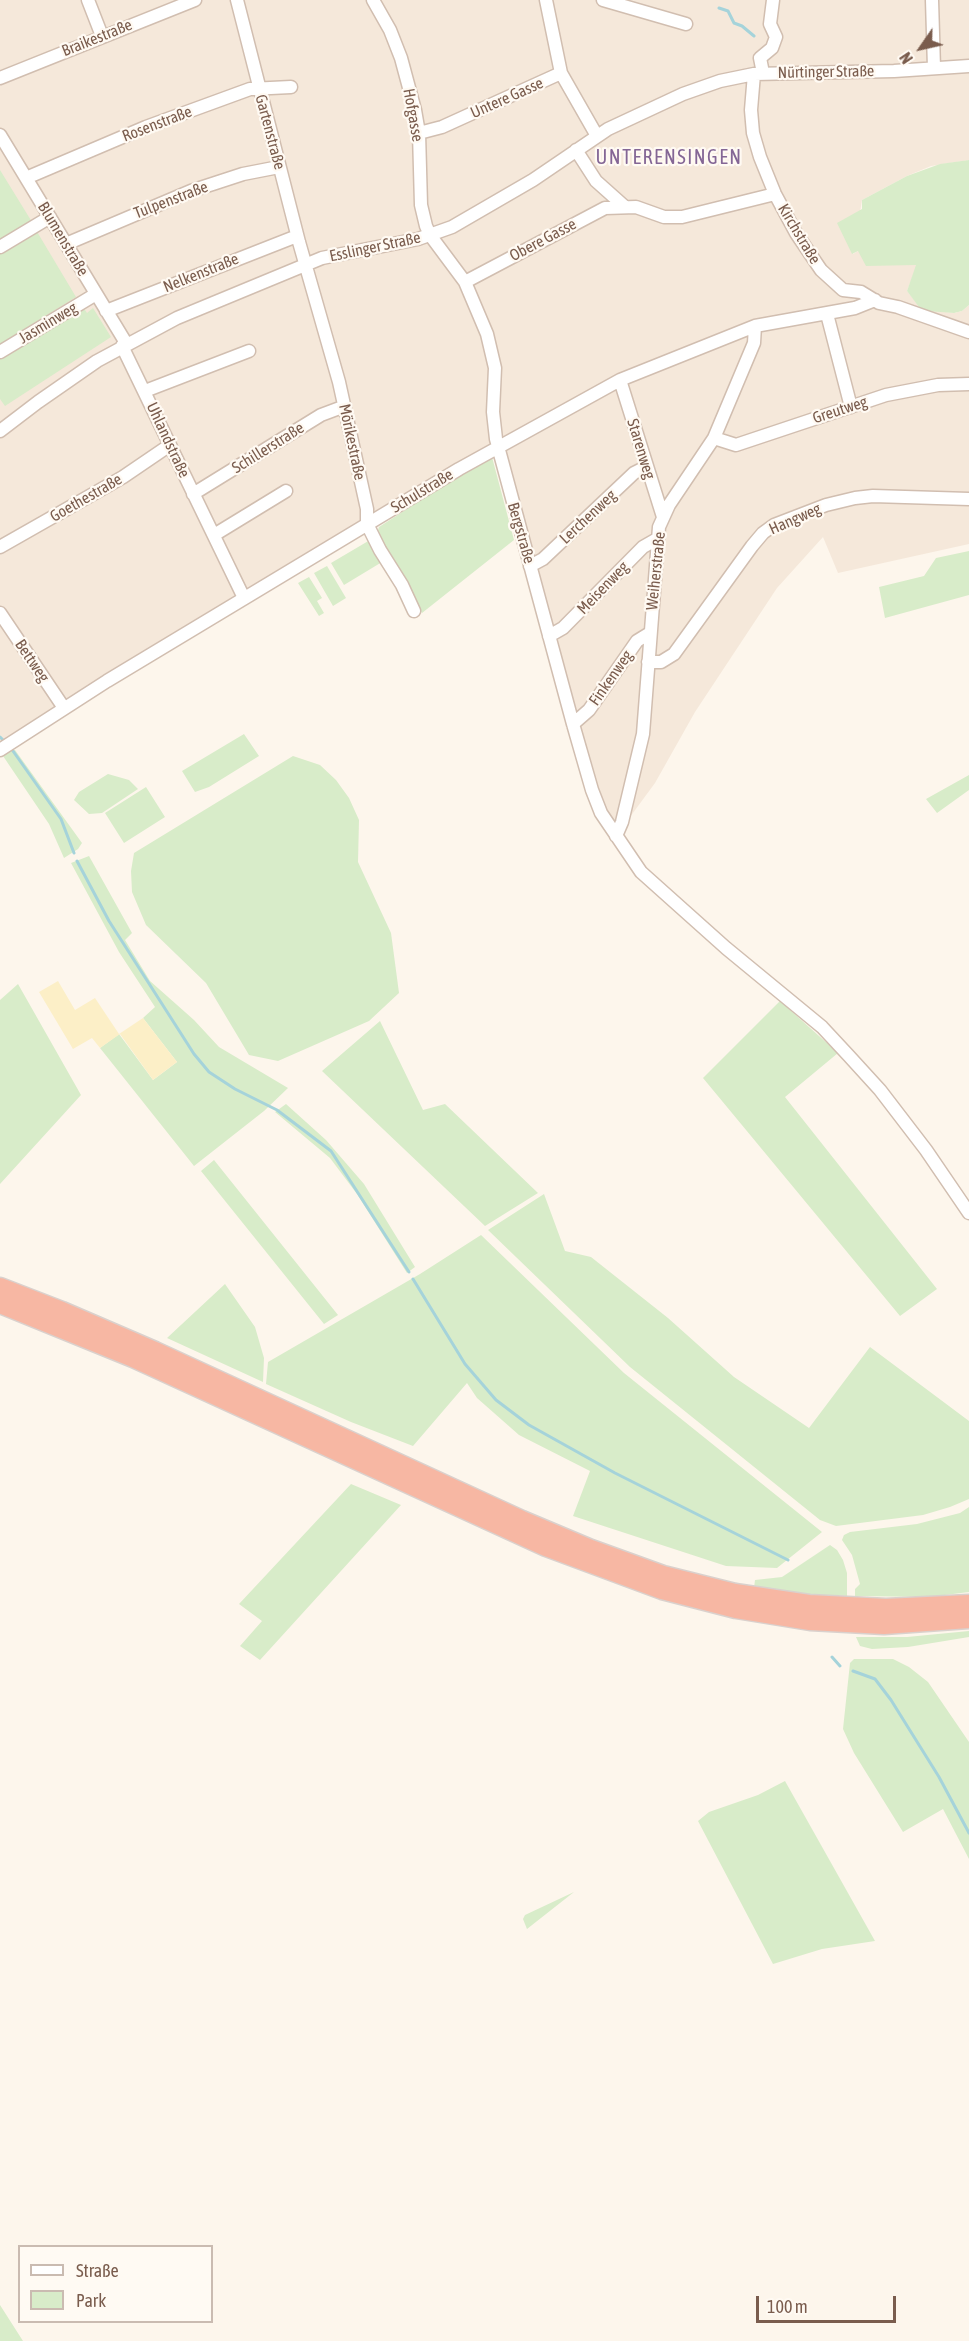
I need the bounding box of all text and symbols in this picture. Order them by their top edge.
street label: Braikestraße [59,15,135,61]
north arrow [891,18,951,78]
text: N [896,49,916,67]
street label: Nürtinger Straße [778,62,874,82]
street label: Untere Gasse [468,73,546,123]
street label: Hofgasse [399,87,427,143]
street label: Gartenstraße [251,92,289,172]
street label: Rosenstraße [119,102,195,146]
district label: UNTERENSINGEN [596,146,742,170]
street label: Tulpenstraße [131,177,211,223]
street label: Blumenstraße [33,198,93,280]
street label: Kirchstraße [774,200,824,268]
street label: Obere Gasse [506,214,580,266]
street label: Esslinger Straße [328,228,422,266]
street label: Nelkenstraße [161,249,241,297]
street label: Jasminweg [15,298,81,348]
street label: Greutweg [810,392,870,428]
street label: Uhlandstraße [142,399,194,481]
street label: Mörikestraße [335,402,369,482]
street label: Starenweg [623,417,659,481]
street label: Schillerstraße [228,418,308,478]
street label: Schulstraße [387,465,457,517]
street label: Goethestraße [47,470,125,526]
street label: Lerchenweg [556,486,620,548]
street label: Hangweg [766,499,824,539]
street label: Bergstraße [503,500,539,566]
street label: Weiherstraße [642,531,670,611]
street label: Meisenweg [573,558,633,618]
street label: Bettweg [11,636,53,686]
street label: Finkenweg [585,647,637,709]
legend [18,2245,213,2323]
text: Straße [76,2260,119,2281]
scale bar [759,2284,898,2322]
text: Park [76,2290,106,2311]
text: 100 m [767,2296,808,2317]

